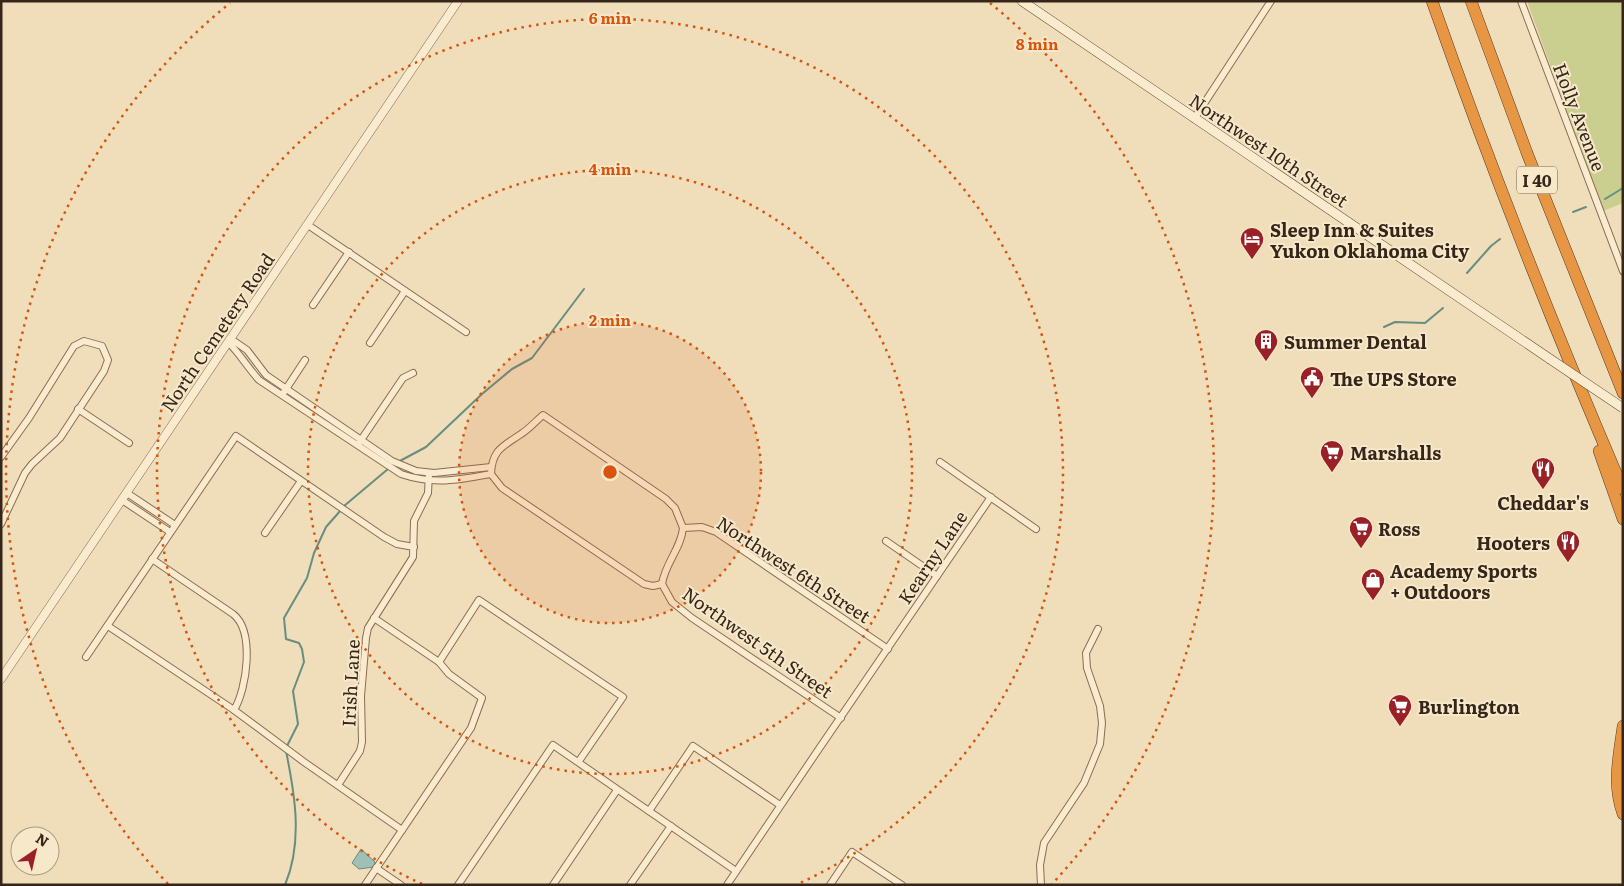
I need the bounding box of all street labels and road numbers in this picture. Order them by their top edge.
street label: Holly Avenue [1547,59,1613,175]
street label: Northwest 10th Street [1184,87,1355,214]
road number: I 40 [1517,166,1557,194]
street label: North Cemetery Road [154,247,280,417]
street label: Kearny Lane [891,505,973,609]
street label: Northwest 6th Street [712,509,877,629]
street label: Northwest 5th Street [677,580,839,705]
street label: Irish Lane [334,639,366,727]

